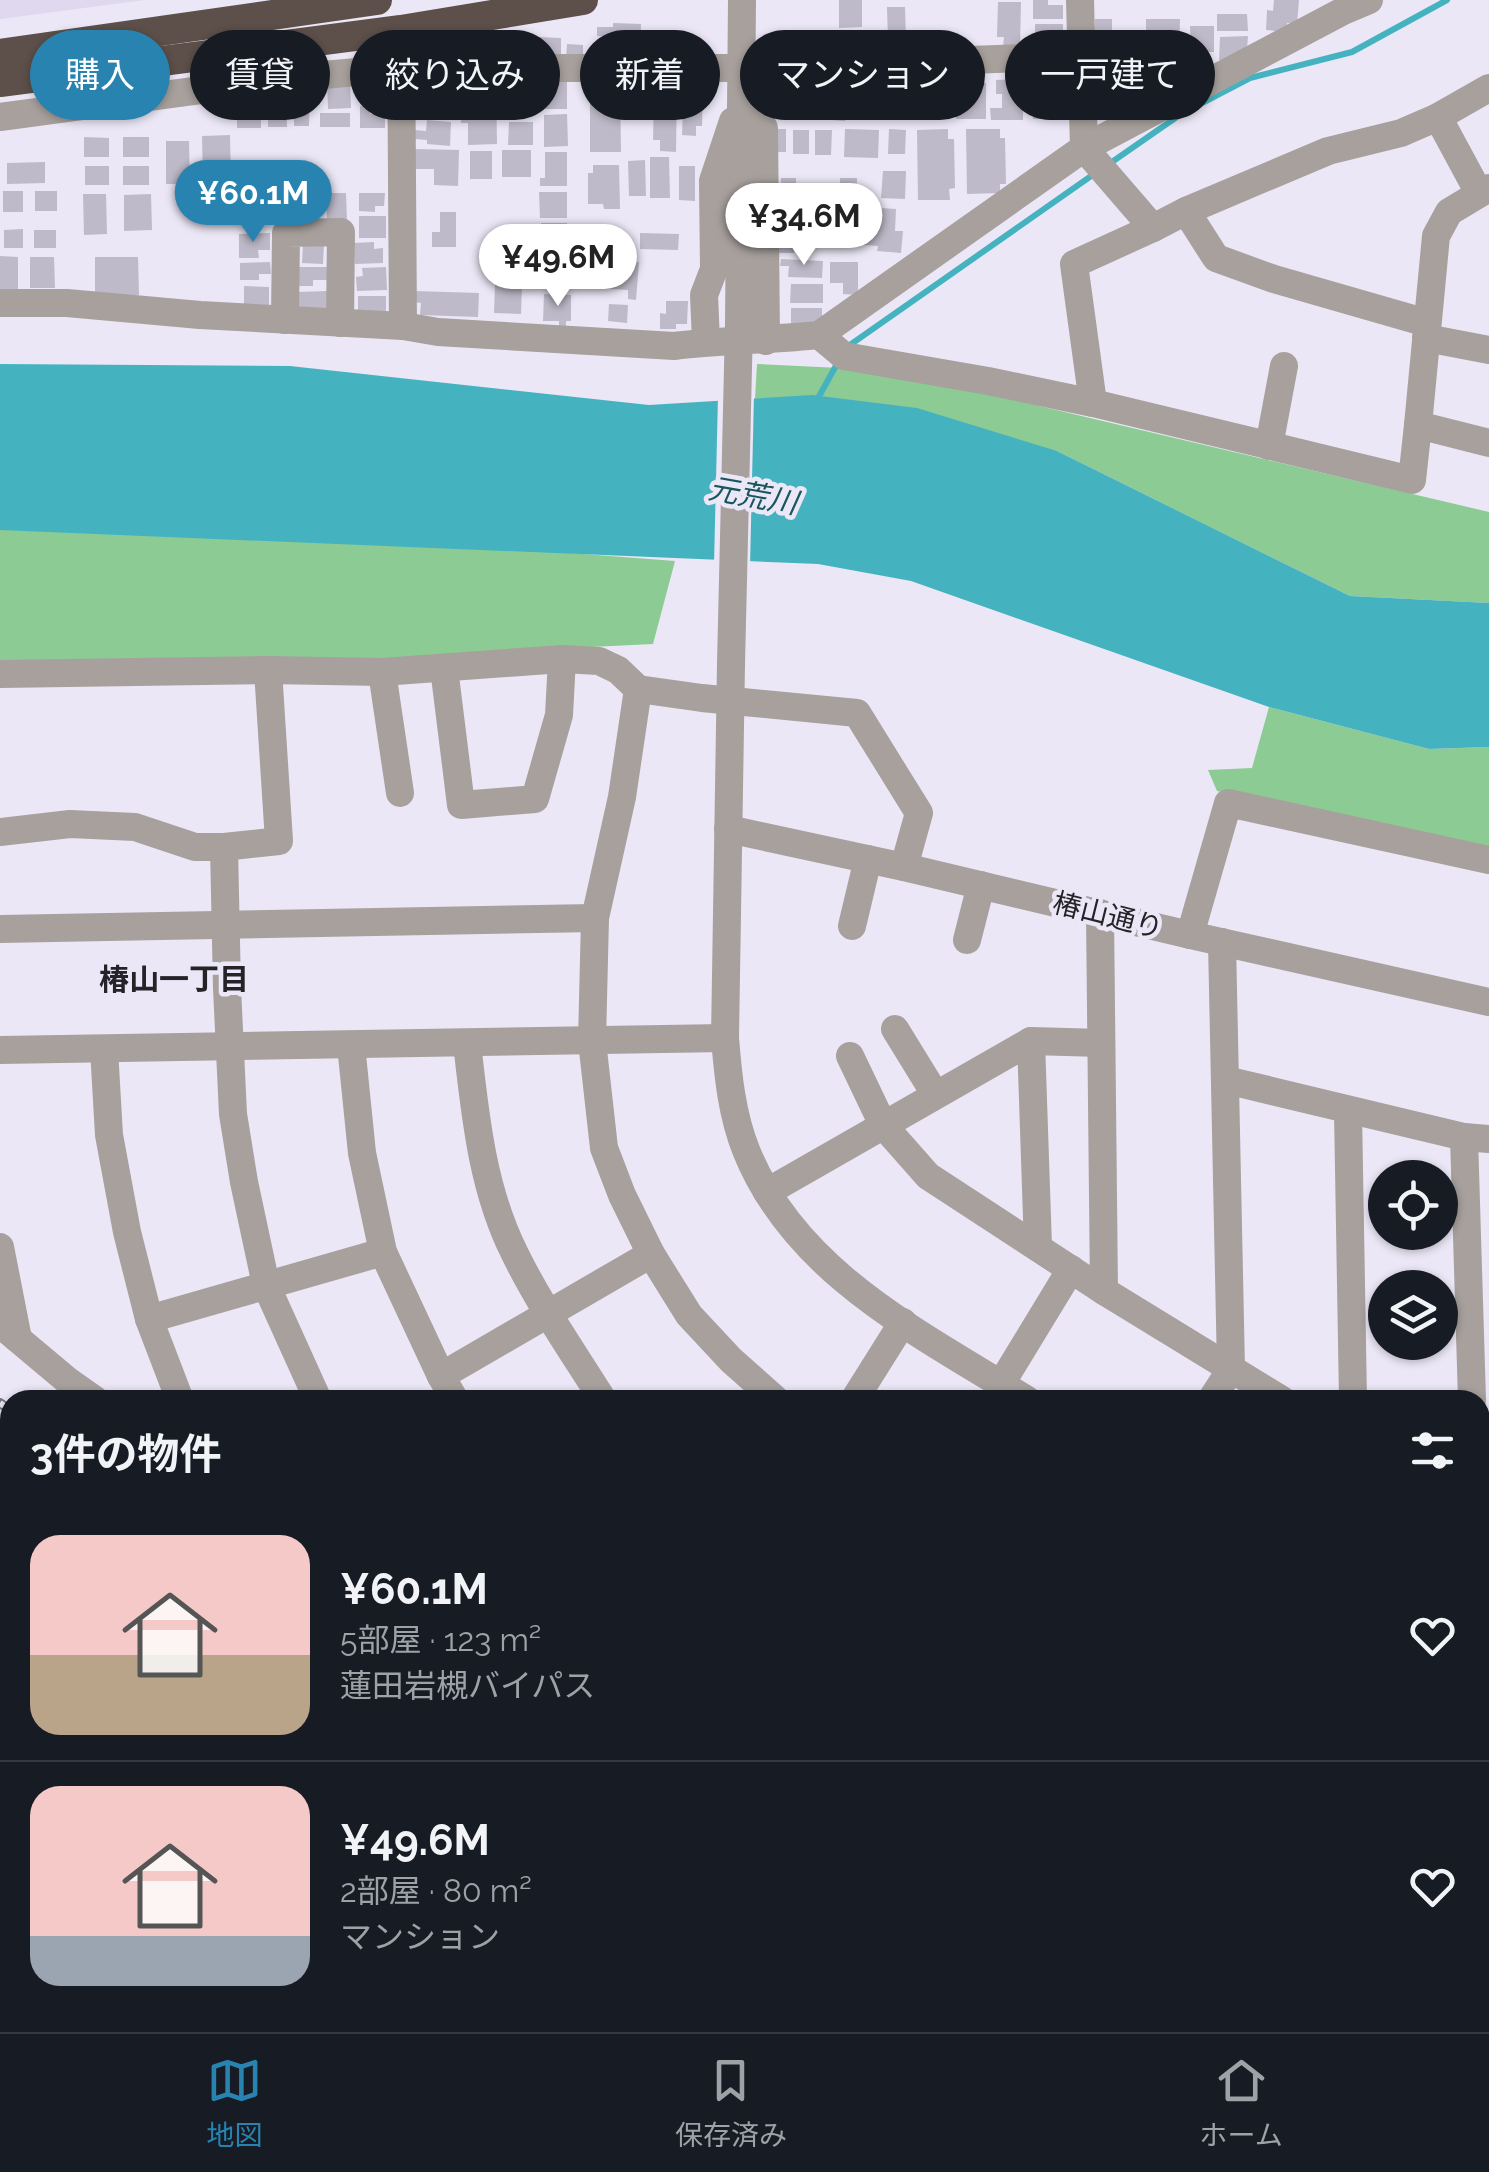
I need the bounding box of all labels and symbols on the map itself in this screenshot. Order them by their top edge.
pin: ¥60.1M [172,160,334,245]
pin: ¥34.6M [723,183,885,268]
pin: ¥49.6M [477,224,639,309]
water label: 元荒川 [706,470,803,521]
street label: 椿山通り [1050,886,1166,945]
district label: 椿山一丁目 [99,962,249,997]

